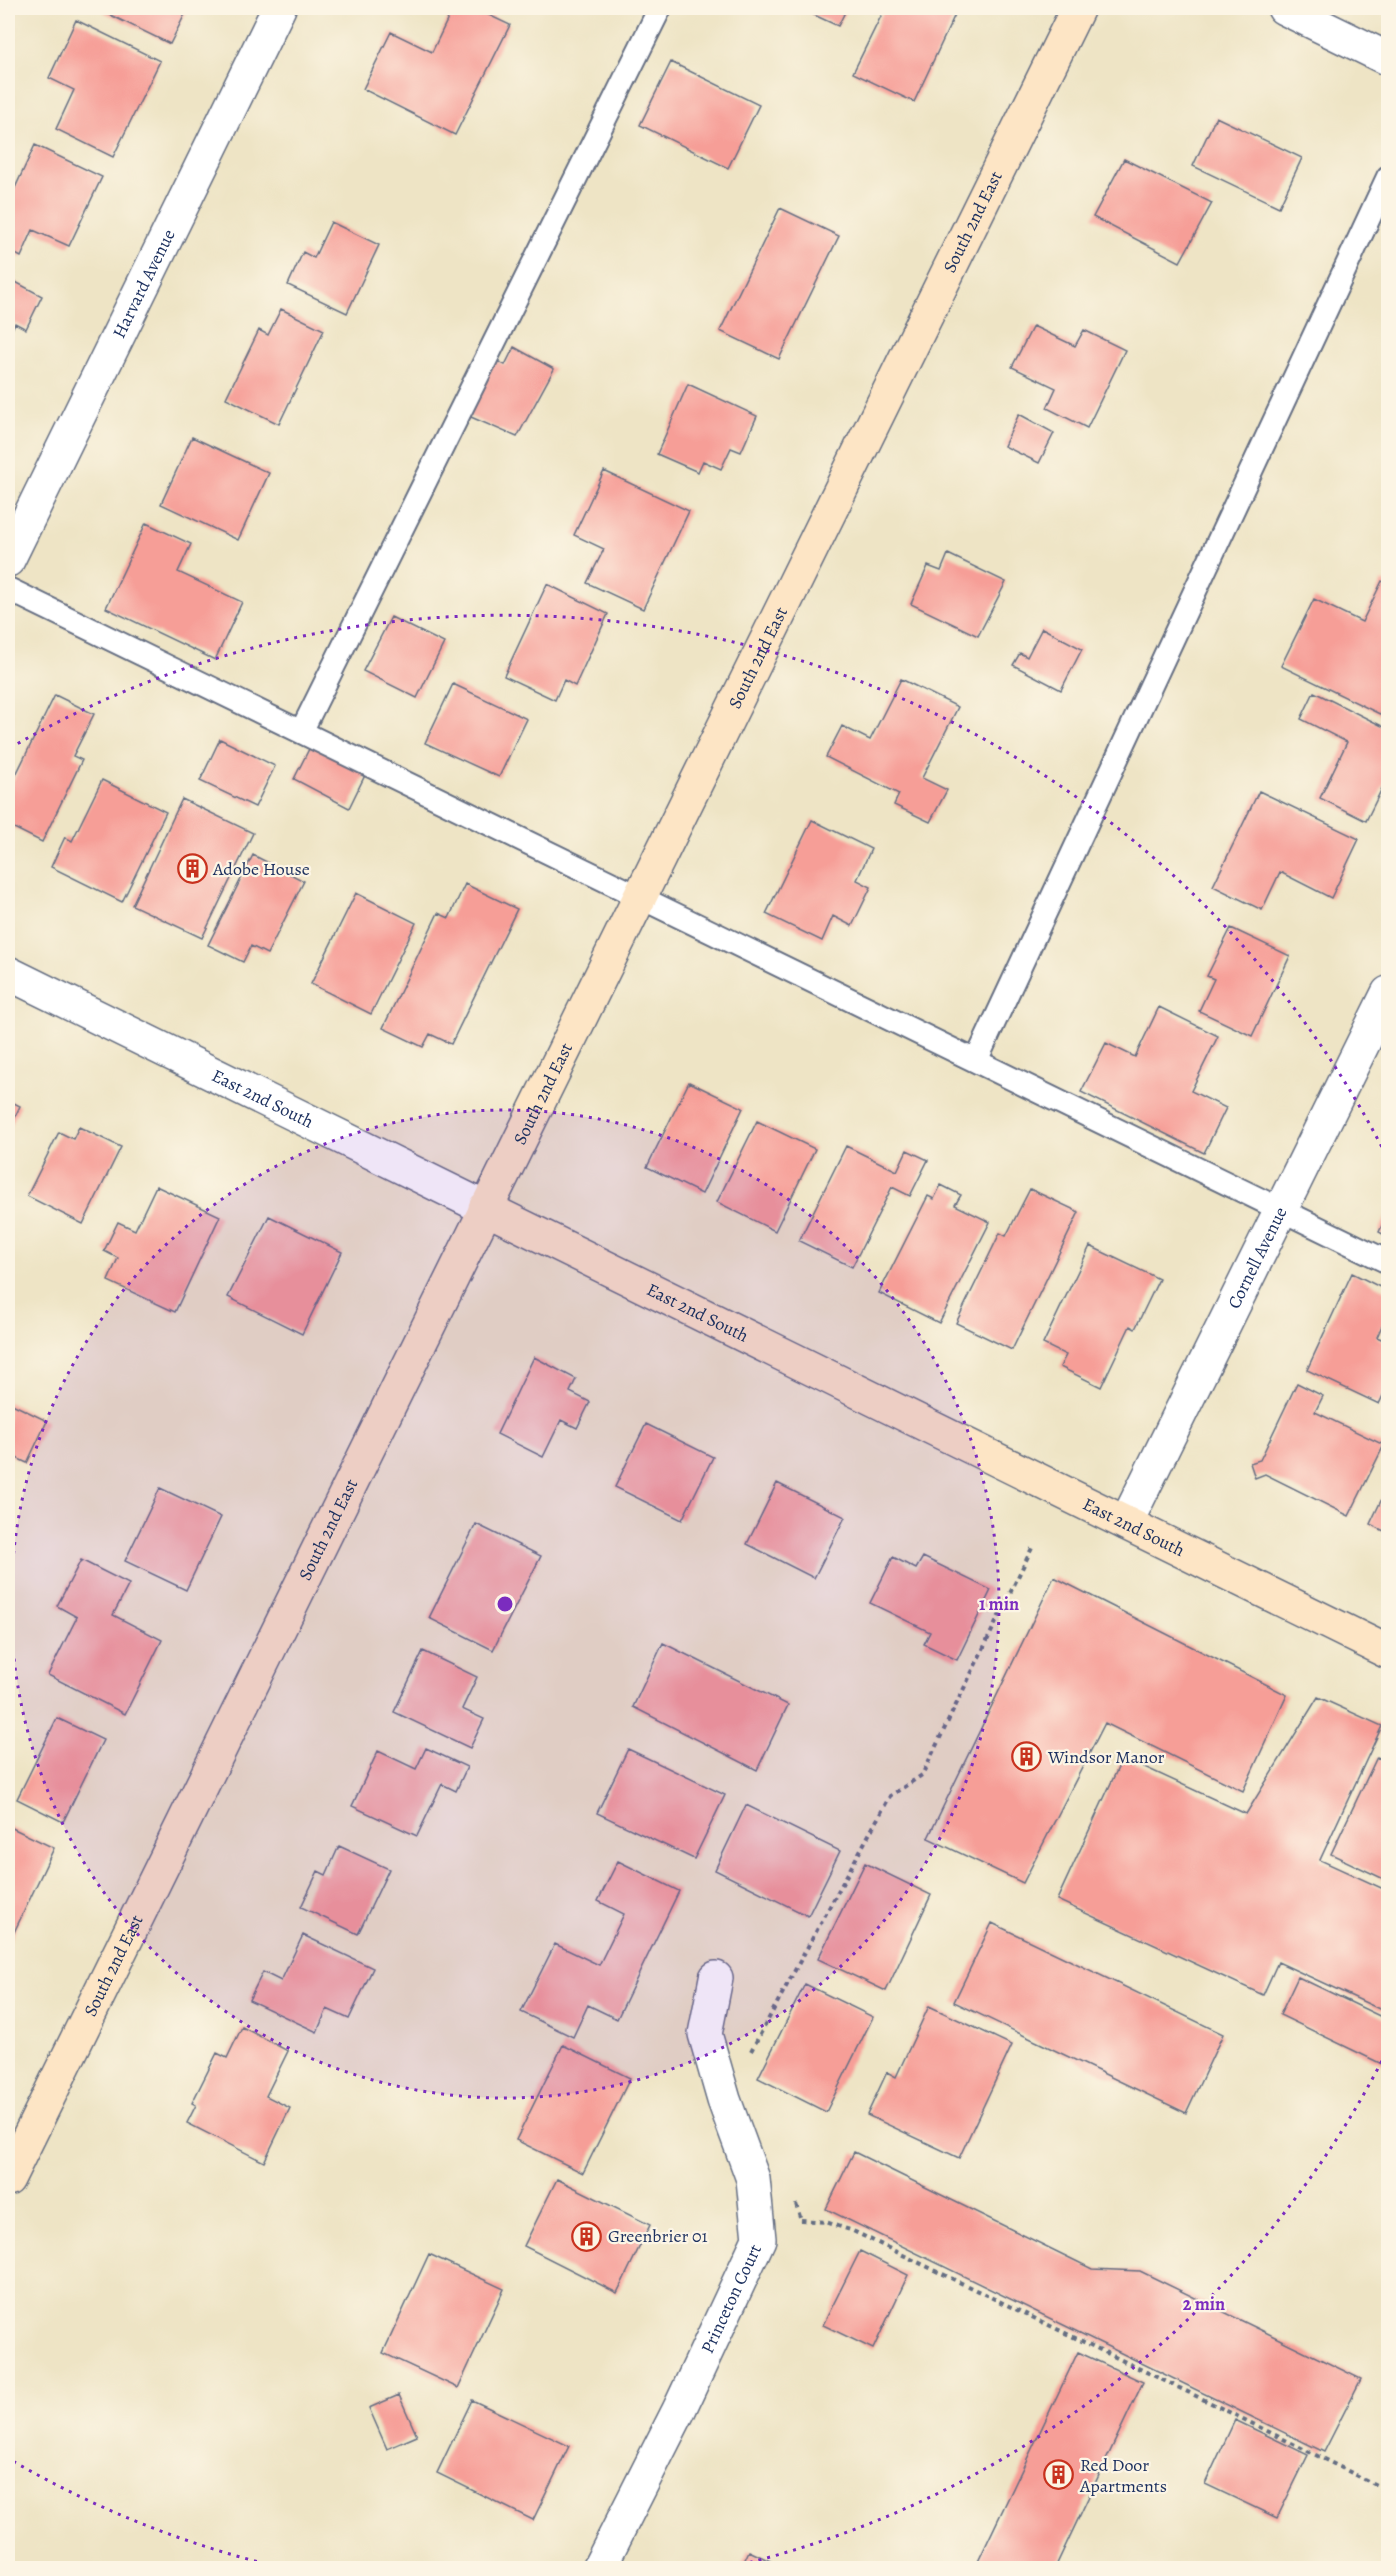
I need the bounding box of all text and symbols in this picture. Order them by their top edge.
street label: South 2nd East [937,167,1008,277]
street label: Harvard Avenue [107,225,181,342]
street label: South 2nd East [723,603,793,713]
building icon: Adobe House [176,853,208,885]
place label: Adobe House [212,857,310,881]
street label: South 2nd East [508,1039,578,1149]
street label: East 2nd South [208,1063,318,1134]
street label: Cornell Avenue [1222,1203,1292,1313]
street label: East 2nd South [643,1277,753,1348]
street label: South 2nd East [293,1475,363,1585]
street label: East 2nd South [1079,1492,1189,1562]
text: 1 min [979,1592,1019,1616]
centre of rings [495,1594,515,1614]
building icon: Windsor Manor [1011,1741,1043,1773]
place label: Windsor Manor [1047,1745,1165,1769]
street label: South 2nd East [78,1911,148,2020]
building icon: Greenbrier 01 [571,2220,603,2252]
place label: Greenbrier 01 [608,2224,708,2248]
street label: Princeton Court [695,2240,767,2357]
text: 2 min [1183,2292,1225,2316]
place label: Red Door Apartments [1079,2453,1167,2498]
building icon: Red Door Apartments [1043,2459,1075,2491]

